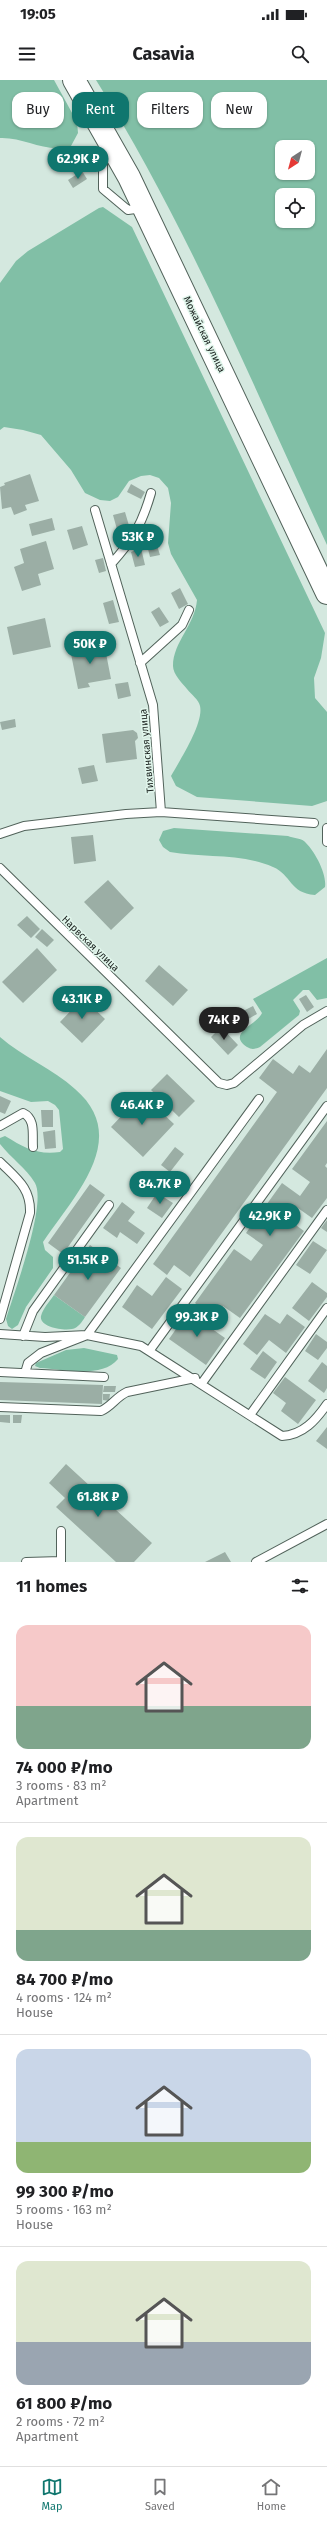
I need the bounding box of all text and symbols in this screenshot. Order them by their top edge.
text: 19:05 [20,5,56,23]
icon: menu [16,43,38,65]
text: Casavia [132,43,195,65]
icon: search [289,43,311,65]
chip: Buy [12,92,64,128]
chip: Rent [72,92,129,128]
chip: Filters [137,92,203,128]
chip: New [211,92,267,128]
north arrow [275,140,315,180]
map controls [275,140,315,228]
pin: 62.9K ₽ [41,146,115,180]
text: 62.9K ₽ [56,151,100,166]
button: locate [275,188,315,228]
street label: Можайская улица [180,294,228,375]
pin: 53K ₽ [110,524,166,558]
text: 53K ₽ [122,529,154,544]
pin: 50K ₽ [62,631,118,665]
text: 50K ₽ [73,636,107,651]
street label: Тихвинская улица [137,708,157,794]
street label: Нарвская улица [59,913,121,974]
pin: 43.1K ₽ [45,986,119,1020]
text: 43.1K ₽ [62,991,102,1006]
pin: 74K ₽ [196,1007,252,1041]
text: 74K ₽ [208,1012,240,1027]
pin: 46.4K ₽ [105,1092,179,1126]
text: 46.4K ₽ [120,1097,164,1112]
pin: 84.7K ₽ [123,1171,197,1205]
text: 84.7K ₽ [138,1176,182,1191]
pin: 42.9K ₽ [233,1203,307,1237]
text: 42.9K ₽ [249,1208,291,1223]
pin: 51.5K ₽ [51,1247,125,1281]
text: 51.5K ₽ [67,1252,109,1267]
pin: 99.3K ₽ [160,1304,234,1338]
text: 99.3K ₽ [175,1309,219,1324]
pin: 61.8K ₽ [61,1484,135,1518]
text: 61.8K ₽ [77,1489,119,1504]
icon: filters [289,1575,311,1597]
text: 11 homes [16,1576,87,1597]
icon: home [128,1651,200,1723]
text: 74 000 ₽/mo [16,1757,113,1778]
text: 3 rooms · 83 m² [16,1778,106,1793]
text: Apartment [16,1793,78,1808]
icon: home [128,1863,200,1935]
text: 84 700 ₽/mo [16,1969,113,1990]
text: 4 rooms · 124 m² [16,1990,112,2005]
text: House [16,2005,53,2020]
icon: home [128,2075,200,2147]
text: 99 300 ₽/mo [16,2181,114,2202]
text: 5 rooms · 163 m² [16,2202,112,2217]
text: House [16,2217,53,2232]
icon: home [128,2287,200,2359]
text: 61 800 ₽/mo [16,2393,112,2414]
text: 2 rooms · 72 m² [16,2414,105,2429]
text: Apartment [16,2429,78,2444]
tab: Map [41,2476,63,2513]
tab: Saved [145,2476,175,2513]
tab: Home [257,2476,286,2513]

